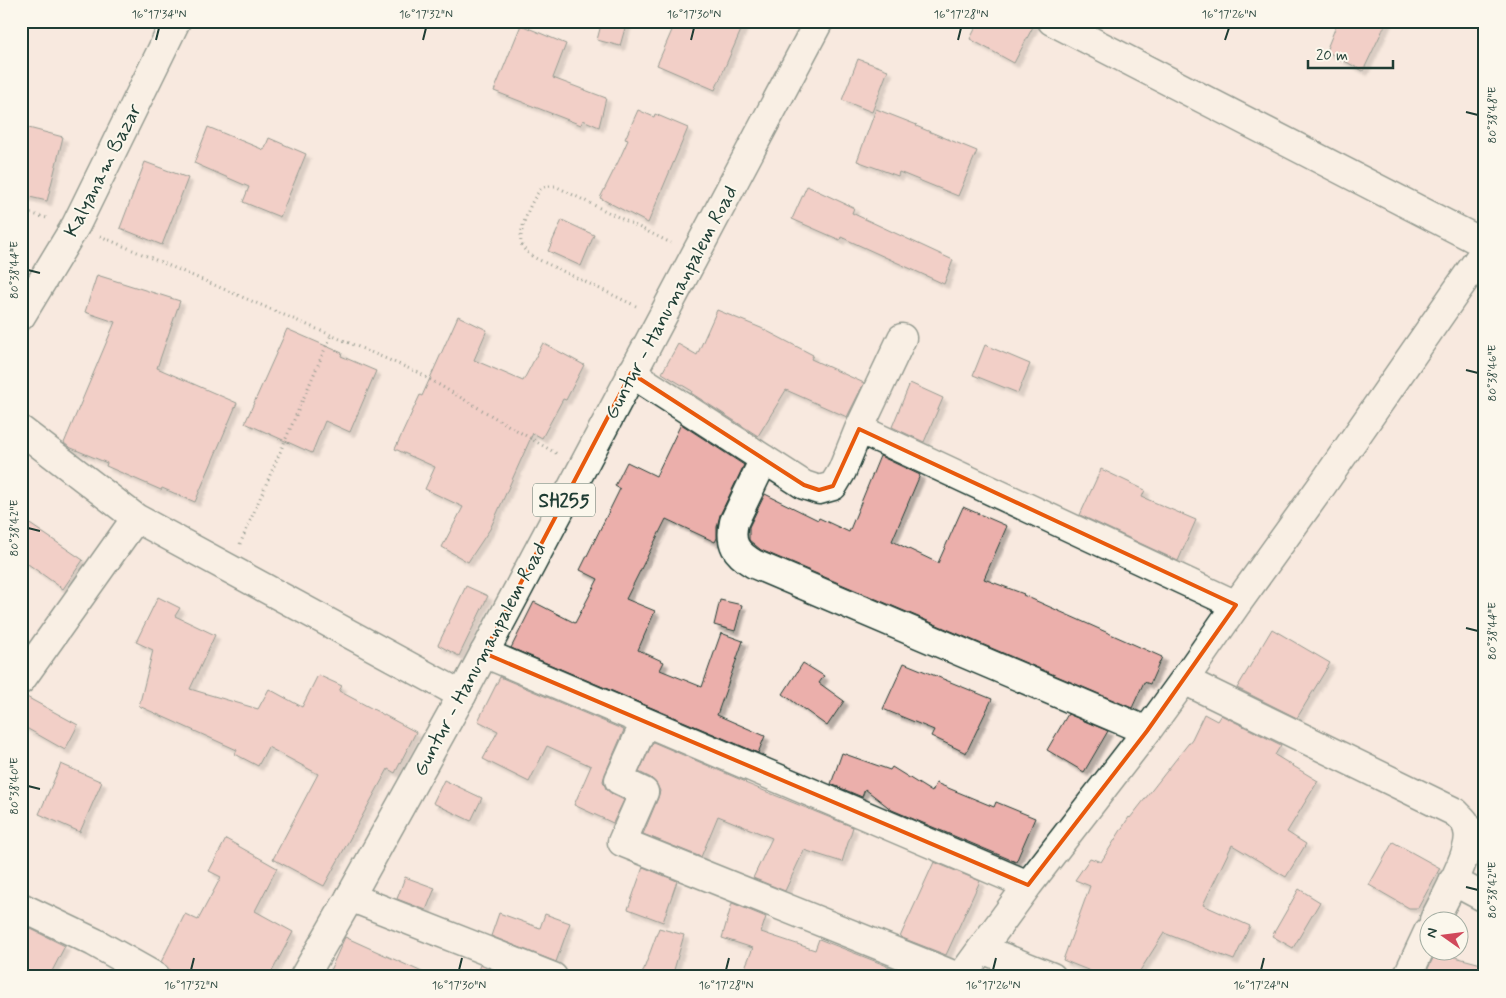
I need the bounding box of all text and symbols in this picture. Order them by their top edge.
text: 16°17'34"N [131,7,187,23]
text: 16°17'32"N [399,7,453,23]
text: 16°17'30"N [667,7,721,23]
text: 16°17'28"N [934,7,988,23]
text: 16°17'26"N [1202,7,1256,23]
scale bar [1308,38,1394,70]
text: 20 m [1316,46,1348,66]
text: 80°38'48"E [1485,86,1501,144]
street label: Kalyanam Bazar [58,99,149,242]
street label: Guntur - Hanumanpalem Road [598,181,744,424]
text: 80°38'44"E [7,241,23,299]
text: 80°38'46"E [1485,344,1501,402]
road number: SH255 [533,484,595,516]
text: 80°38'42"E [7,500,23,556]
street label: Guntur - Hanumanpalem Road [407,538,553,781]
text: 80°38'44"E [1485,602,1501,660]
text: 80°38'40"E [7,757,23,815]
text: 80°38'42"E [1485,862,1501,918]
north arrow [1418,910,1468,960]
text: N [1422,926,1442,940]
text: 16°17'32"N [164,978,218,994]
text: 16°17'30"N [432,978,486,994]
text: 16°17'28"N [699,978,753,994]
text: 16°17'26"N [966,978,1020,994]
text: 16°17'24"N [1233,978,1289,994]

